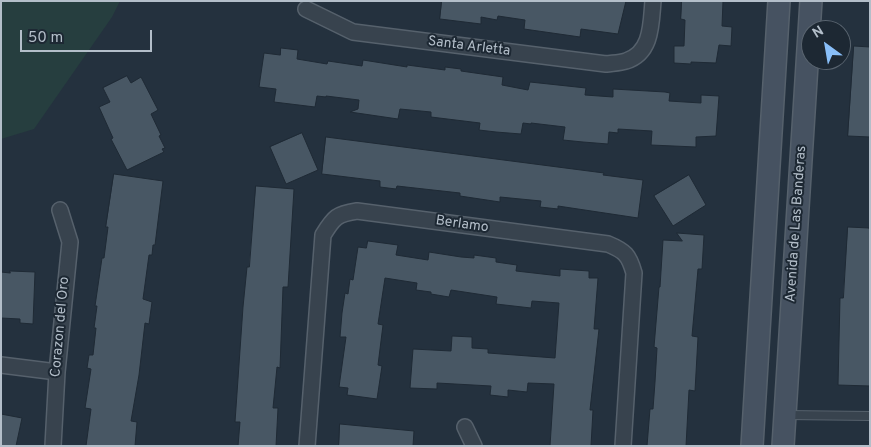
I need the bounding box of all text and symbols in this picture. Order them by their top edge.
scale bar [22,20,155,52]
north arrow [801,20,851,70]
text: N [810,23,827,43]
text: 50 m [28,29,63,48]
street label: Santa Arletta [427,34,511,60]
street label: Avenida de Las Banderas [783,145,811,303]
street label: Berlamo [434,213,490,237]
street label: Corazon del Oro [48,276,74,378]

